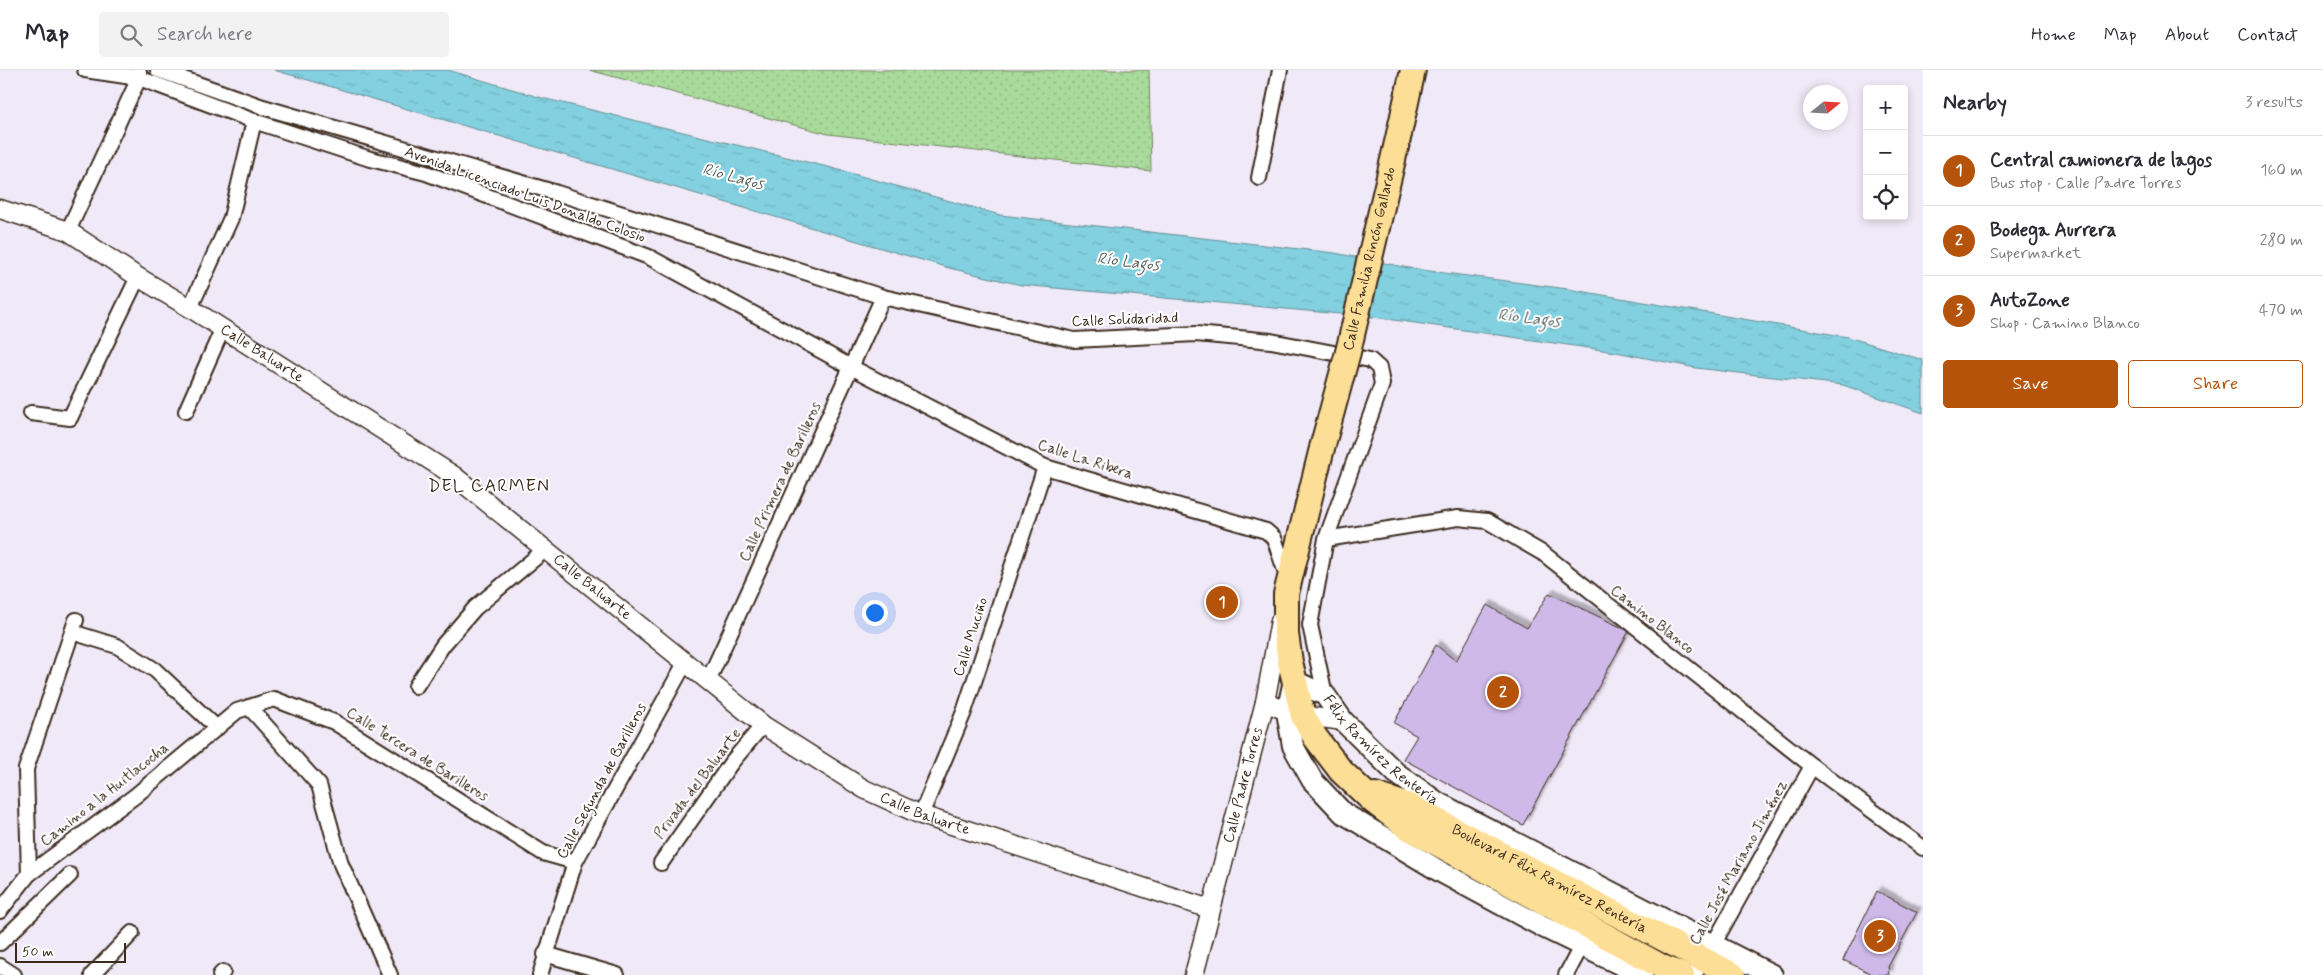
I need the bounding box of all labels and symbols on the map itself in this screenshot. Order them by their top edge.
north arrow [1803,85,1848,130]
street label: Avenida Licenciado Luis Donaldo Colosio [402,142,648,248]
water label: Río Lagos [700,159,767,198]
street label: Calle Familia Rincón Gallardo [1339,165,1401,353]
water label: Río Lagos [1096,248,1162,278]
water label: Río Lagos [1497,304,1563,334]
street label: Calle Solidaridad [1071,308,1179,332]
street label: Calle Baluarte [216,320,308,388]
street label: Calle Primera de Barilleros [735,399,827,565]
street label: Calle La Ribera [1035,435,1135,485]
district label: DEL CARMEN [428,474,550,498]
street label: Calle Baluarte [549,549,635,625]
street label: Camino Blanco [1606,581,1698,659]
pin: 1 [1206,583,1238,621]
street label: Calle Muciño [949,595,993,679]
your location [862,600,888,626]
pin: 2 [1487,673,1519,711]
street label: Félix Ramírez Rentería [1318,691,1443,811]
street label: Calle Segunda de Barilleros [552,699,653,863]
street label: Calle Tercera de Barilleros [342,703,492,807]
street label: Privada del Baluarte [650,725,746,843]
street label: Calle Padre Torres [1219,725,1268,845]
street label: Camino a la Huitlacocha [37,738,174,851]
street label: Calle José Mariano Jiménez [1685,777,1793,949]
street label: Calle Baluarte [876,787,972,840]
street label: Boulevard Félix Ramírez Rentería [1448,820,1651,939]
pin: 3 [1864,917,1896,955]
scale bar [15,940,126,963]

